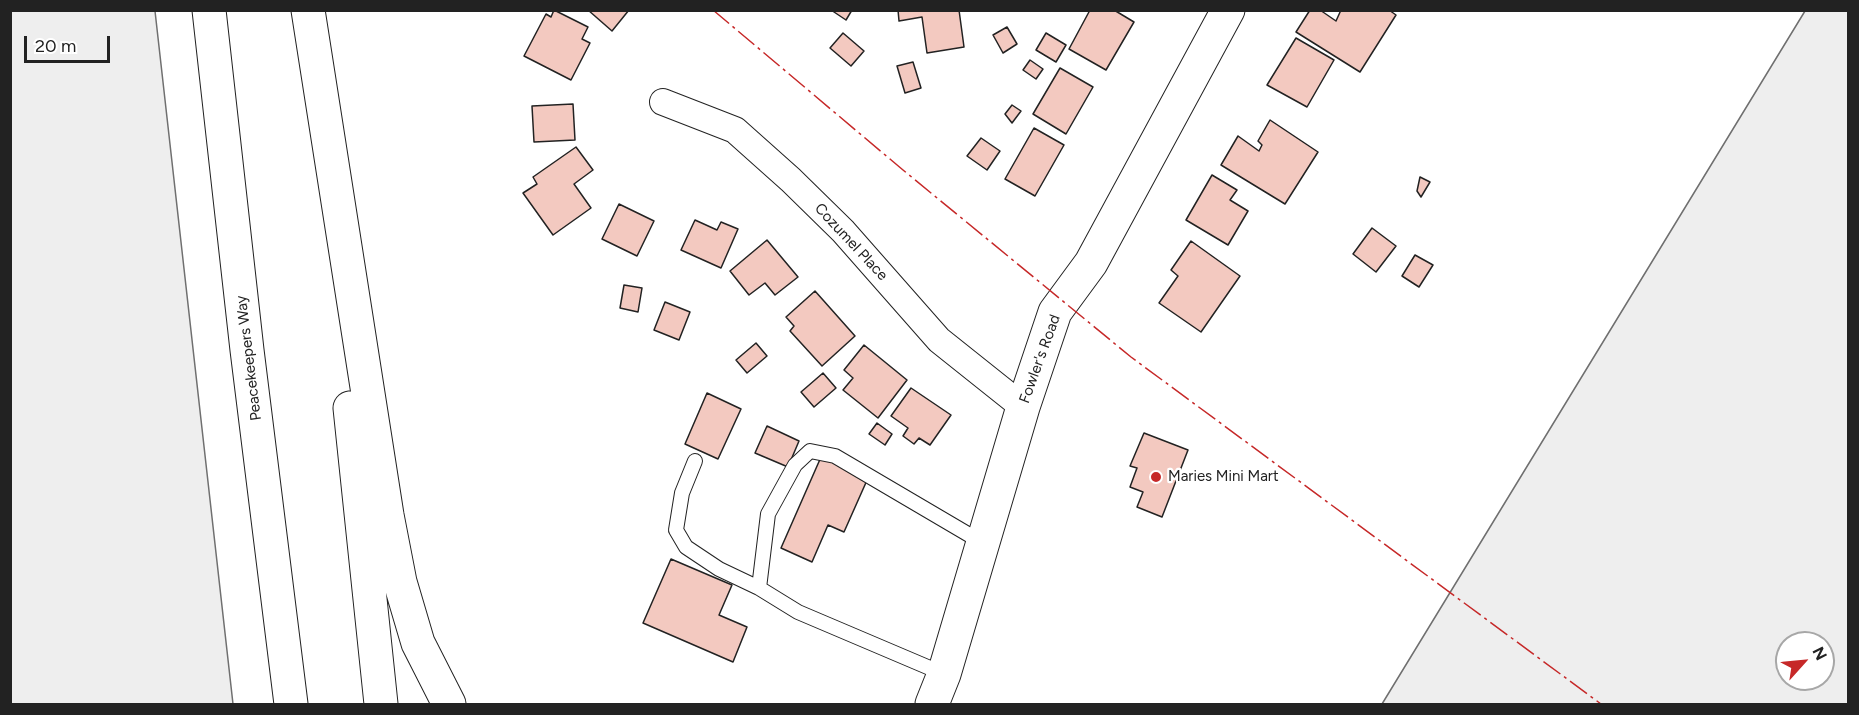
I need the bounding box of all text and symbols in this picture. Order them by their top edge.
scale bar [27,24,112,62]
text: 20 m [35,35,76,57]
street label: Cozumel Place [811,200,891,284]
street label: Peacekeepers Way [232,294,266,422]
street label: Fowler's Road [1016,312,1064,406]
place label: Maries Mini Mart [1168,468,1279,486]
marker: Maries Mini Mart [1149,470,1163,484]
north arrow [1775,631,1835,691]
text: N [1808,644,1831,663]

